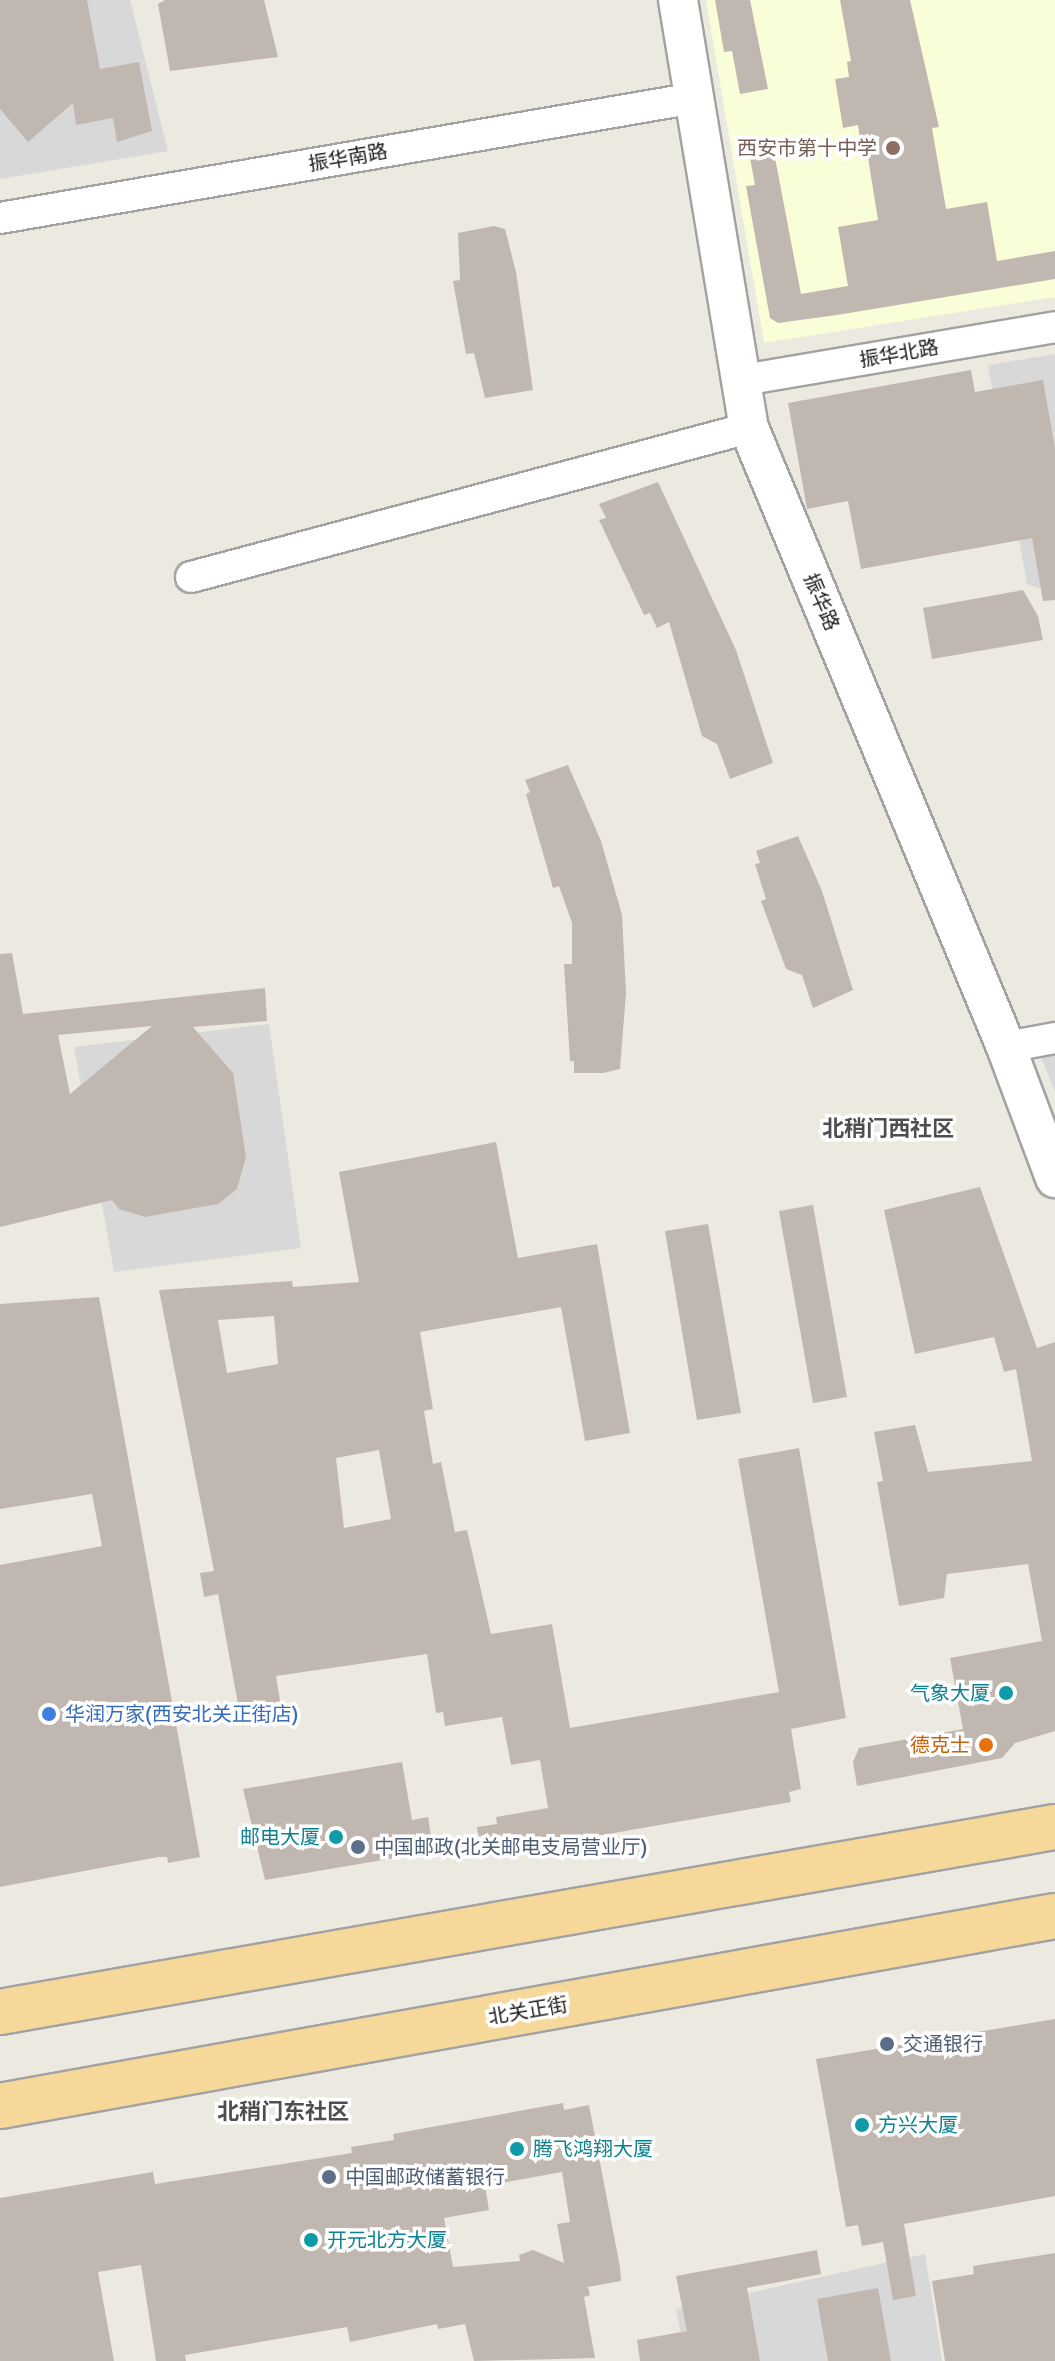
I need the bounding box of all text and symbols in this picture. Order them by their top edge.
place label: 西安市第十中学 [737,136,877,160]
street label: 振华南路 [307,139,389,177]
marker: 西安市第十中学 [884,139,902,157]
street label: 振华北路 [858,335,940,373]
street label: 振华路 [798,570,844,634]
district label: 北稍门西社区 [822,1116,954,1142]
place label: 气象大厦 [910,1681,990,1705]
marker: 气象大厦 [997,1684,1015,1702]
place label: 华润万家(西安北关正街店) [65,1702,298,1726]
marker: 华润万家(西安北关正街店) [40,1705,58,1723]
place label: 德克士 [910,1733,970,1757]
marker: 德克士 [977,1736,995,1754]
place label: 邮电大厦 [240,1825,320,1849]
marker: 邮电大厦 [327,1828,345,1846]
place label: 中国邮政(北关邮电支局营业厅) [374,1835,647,1859]
marker: 中国邮政(北关邮电支局营业厅) [349,1838,367,1856]
street label: 北关正街 [487,1992,569,2030]
place label: 交通银行 [903,2032,983,2056]
marker: 交通银行 [878,2035,896,2053]
district label: 北稍门东社区 [217,2099,349,2125]
place label: 方兴大厦 [878,2113,958,2137]
marker: 方兴大厦 [853,2116,871,2134]
place label: 腾飞鸿翔大厦 [533,2137,653,2161]
marker: 腾飞鸿翔大厦 [508,2140,526,2158]
place label: 中国邮政储蓄银行 [345,2165,505,2189]
marker: 中国邮政储蓄银行 [320,2168,338,2186]
place label: 开元北方大厦 [327,2228,447,2252]
marker: 开元北方大厦 [302,2231,320,2249]

